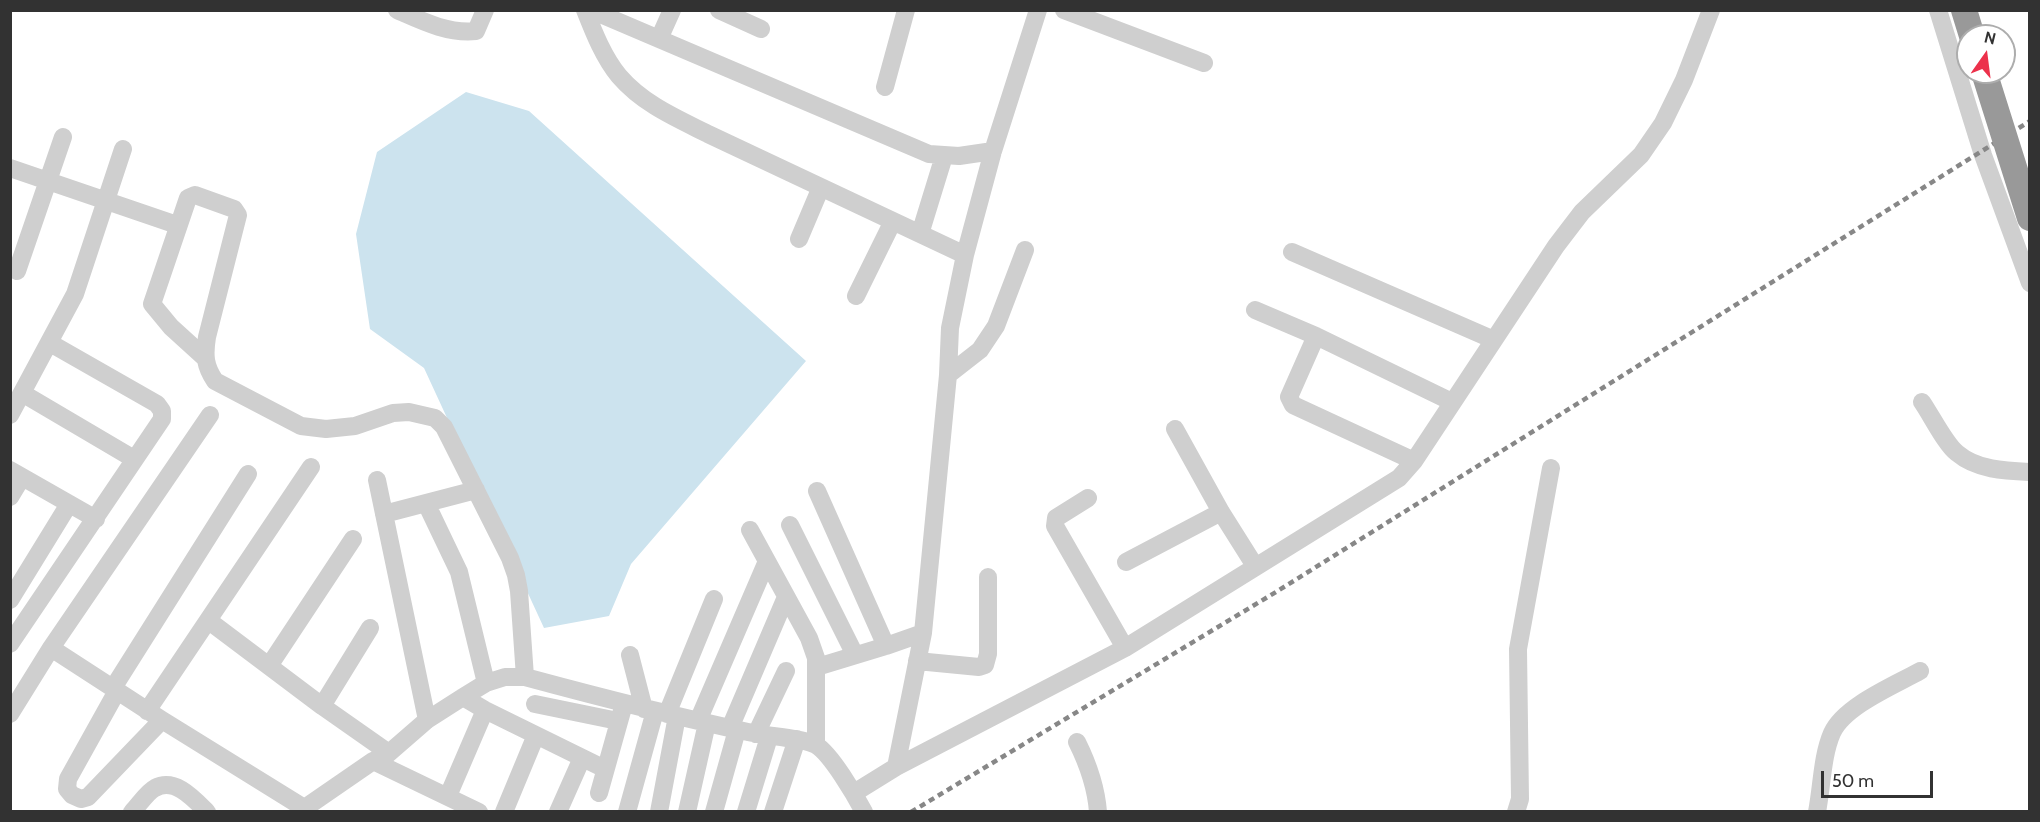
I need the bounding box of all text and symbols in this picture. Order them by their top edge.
north arrow [1956,24,2016,84]
text: N [1982,27,1998,49]
scale bar [1824,759,1936,797]
text: 50 m [1832,770,1874,792]

